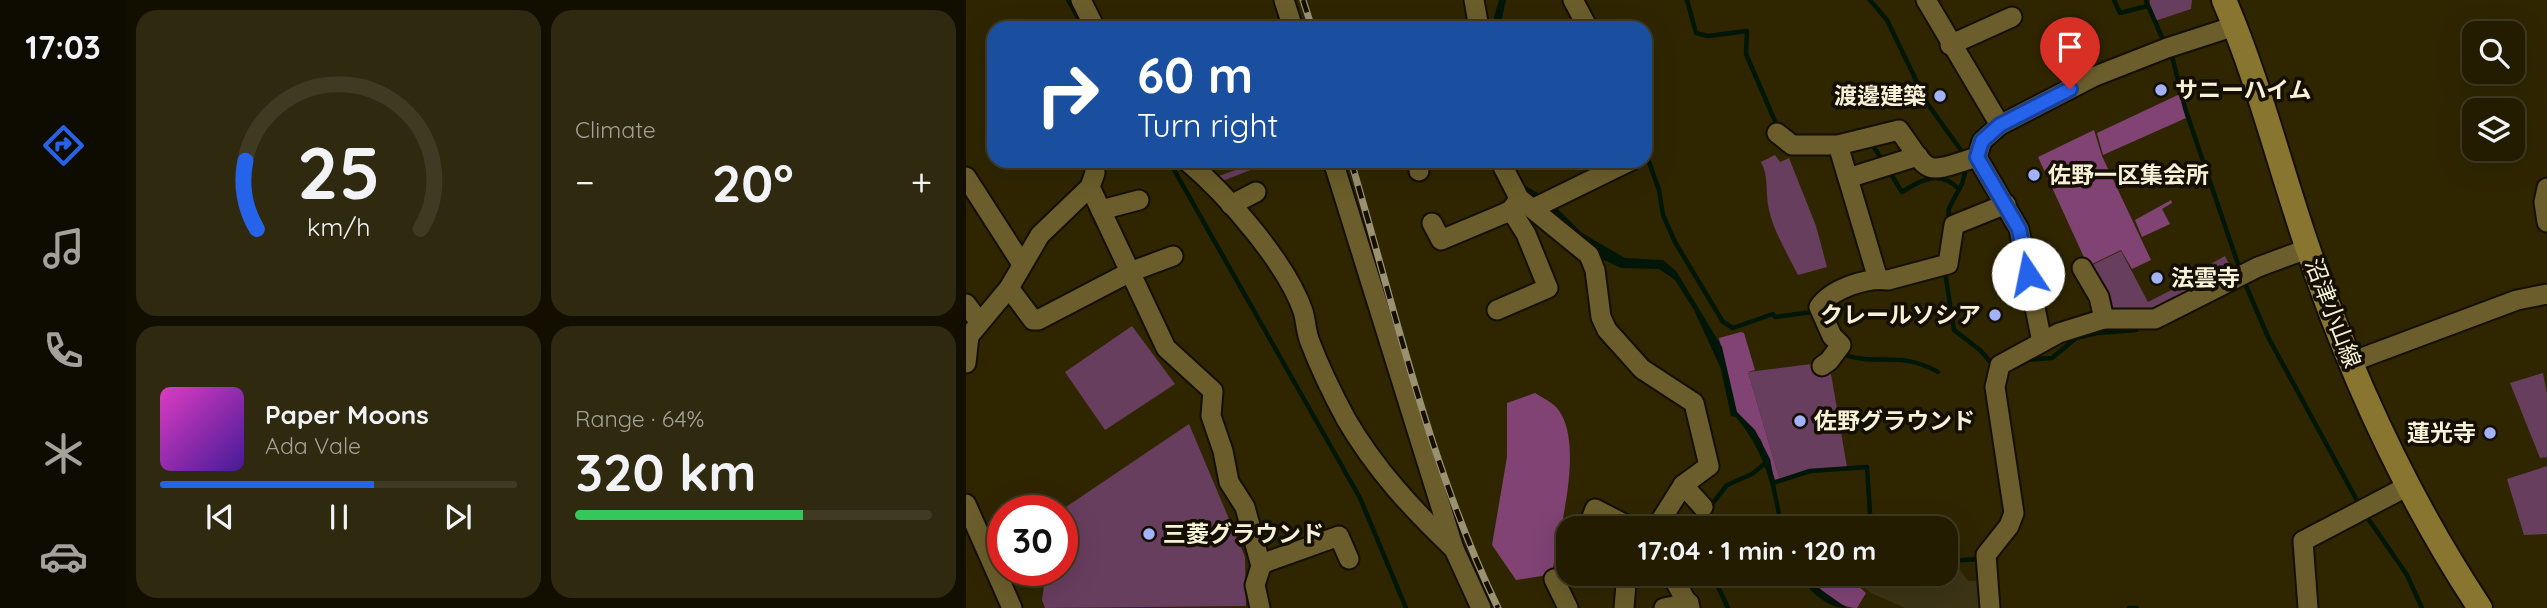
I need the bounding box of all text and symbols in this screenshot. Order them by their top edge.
pin [2040,17,2100,89]
map controls [2462,21,2525,161]
button: search [2462,21,2525,84]
text: 17:03 [25,27,101,67]
icon: arrive [2051,28,2089,66]
text: 60 m [1137,44,1253,105]
icon: right [1022,49,1113,140]
place label: サニーハイム [2175,75,2312,104]
place label: 渡邊建築 [1834,81,1926,110]
marker: サニーハイム [2153,82,2169,98]
marker: 渡邊建築 [1932,88,1948,104]
button: layers [2462,98,2525,161]
text: Turn right [1137,105,1278,145]
text: Climate [575,115,656,144]
icon: directions [39,121,88,170]
text: 25 [297,126,380,217]
text: 20° [712,150,794,215]
text: − [575,158,595,206]
text: + [911,158,932,206]
place label: 佐野一区集会所 [2048,160,2209,189]
marker: 佐野一区集会所 [2026,167,2042,183]
text: km/h [307,211,370,242]
icon: music [39,224,88,273]
position arrow [1991,237,2065,311]
street label: 沼津小山線 [2299,254,2368,372]
place label: 法雲寺 [2171,263,2240,292]
marker: 法雲寺 [2149,270,2165,286]
place label: クレールソシア [1820,300,1981,329]
marker: クレールソシア [1987,307,2003,323]
icon: phone [39,326,88,375]
text: Paper Moons [265,398,429,431]
text: Range · 64% [575,404,704,433]
place label: 佐野グラウンド [1814,406,1975,435]
marker: 佐野グラウンド [1792,413,1808,429]
place label: 蓮光寺 [2407,418,2476,447]
marker: 蓮光寺 [2482,425,2498,441]
icon: climate [39,429,88,478]
text: Ada Vale [265,431,361,460]
text: 320 km [575,439,757,504]
speed limit sign: 30 [987,495,1078,586]
icon: previous [201,498,239,536]
icon: pause [320,498,358,536]
icon: next [439,498,477,536]
place label: 三菱グラウンド [1163,519,1324,548]
marker: 三菱グラウンド [1141,526,1157,542]
icon: car [39,532,88,581]
text: 17:04 · 1 min · 120 m [1638,534,1876,567]

